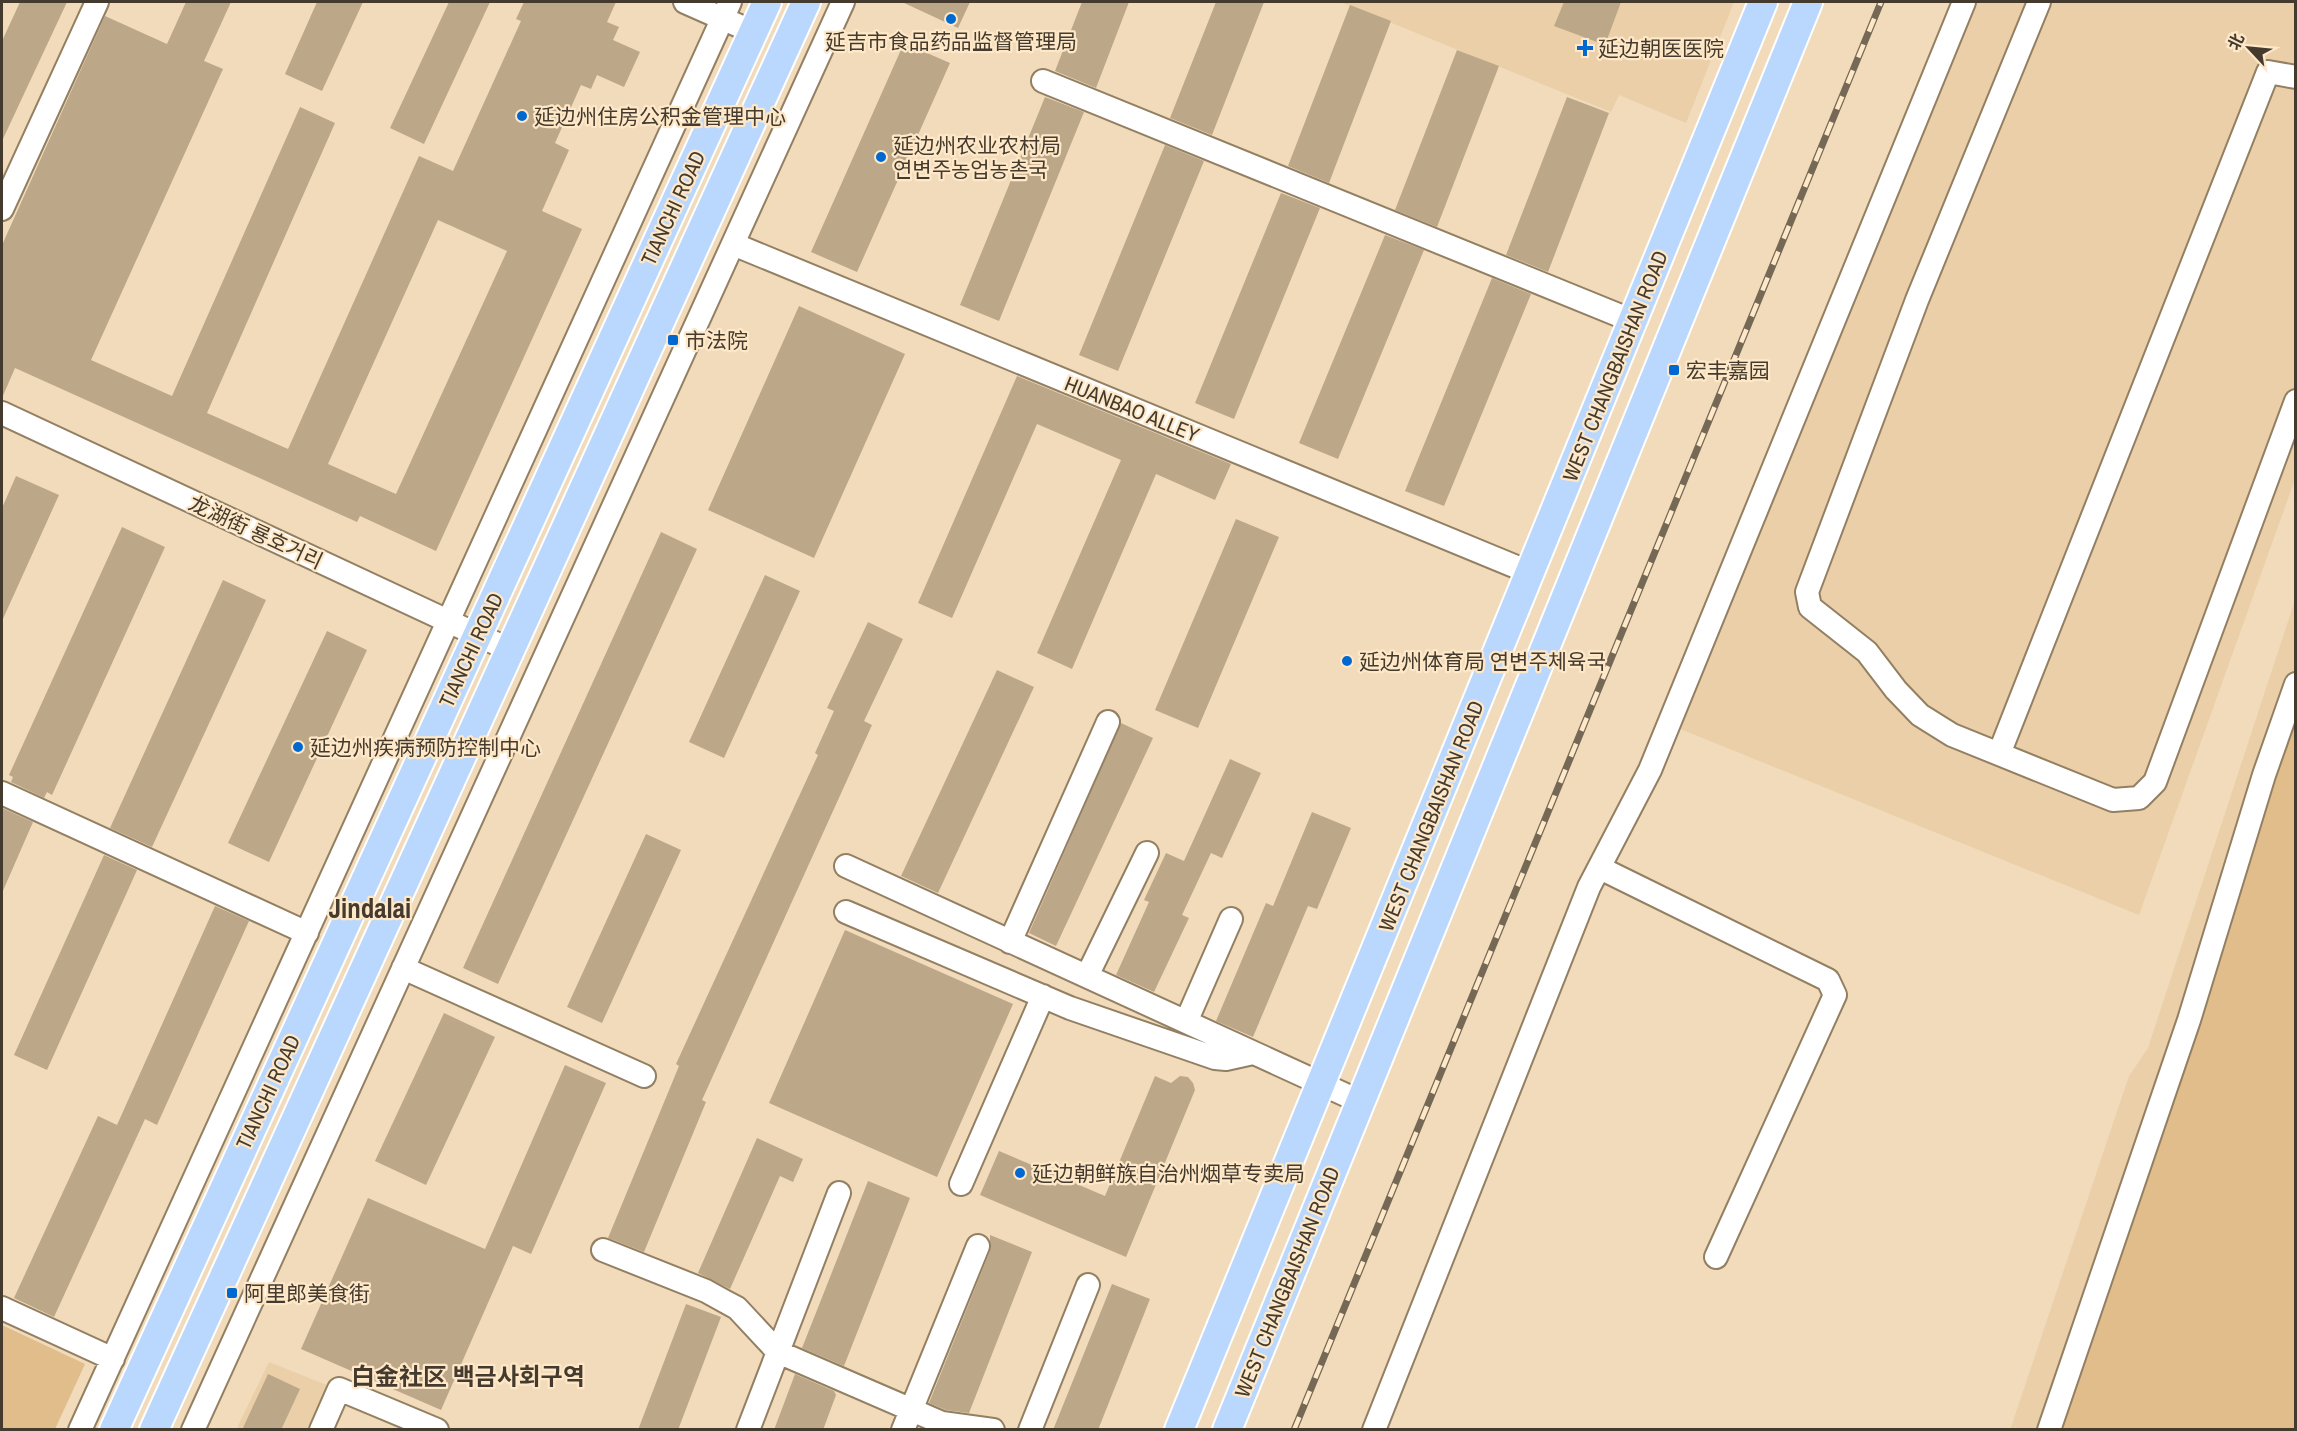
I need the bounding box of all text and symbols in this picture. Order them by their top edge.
marker: 延吉市食品药品监督管理局 [944,12,958,26]
north arrow [2219,18,2279,78]
place label: 延吉市食品药品监督管理局 [825,27,1077,56]
text: 北 [2222,29,2249,53]
place label: 延边朝医医院 [1598,34,1724,63]
marker: 延边朝医医院 [1576,39,1594,57]
place label: 延边州住房公积金管理中心 [534,102,786,131]
marker: 延边州住房公积金管理中心 [515,109,529,123]
place label: 延边州农业农村局 연변주농업농촌국 [893,131,1061,184]
street label: TIANCHI ROAD [634,146,712,270]
marker: 延边州农业农村局 연변주농업농촌국 [874,150,888,164]
street label: WEST CHANGBAISHAN ROAD [1555,246,1675,486]
place label: 市法院 [685,326,748,355]
marker: 市法院 [666,333,680,347]
place label: 宏丰嘉园 [1686,356,1770,385]
marker: 宏丰嘉园 [1667,363,1681,377]
street label: HUANBAO ALLEY [1060,369,1204,449]
street label: 龙湖街 룡호거리 [184,488,328,576]
street label: TIANCHI ROAD [432,588,510,712]
place label: 延边州体育局 연변주체육국 [1359,647,1606,676]
marker: 延边州体育局 연변주체육국 [1340,654,1354,668]
street label: WEST CHANGBAISHAN ROAD [1371,696,1491,936]
place label: 延边州疾病预防控制中心 [310,733,541,762]
marker: 延边州疾病预防控制中心 [291,740,305,754]
district label: Jindalai [329,890,411,926]
street label: TIANCHI ROAD [229,1030,307,1154]
place label: 延边朝鲜族自治州烟草专卖局 [1032,1159,1305,1188]
street label: WEST CHANGBAISHAN ROAD [1227,1162,1347,1402]
marker: 延边朝鲜族自治州烟草专卖局 [1013,1166,1027,1180]
place label: 阿里郎美食街 [244,1279,370,1308]
marker: 阿里郎美食街 [225,1286,239,1300]
district label: 白金社区 백금사회구역 [351,1360,585,1392]

